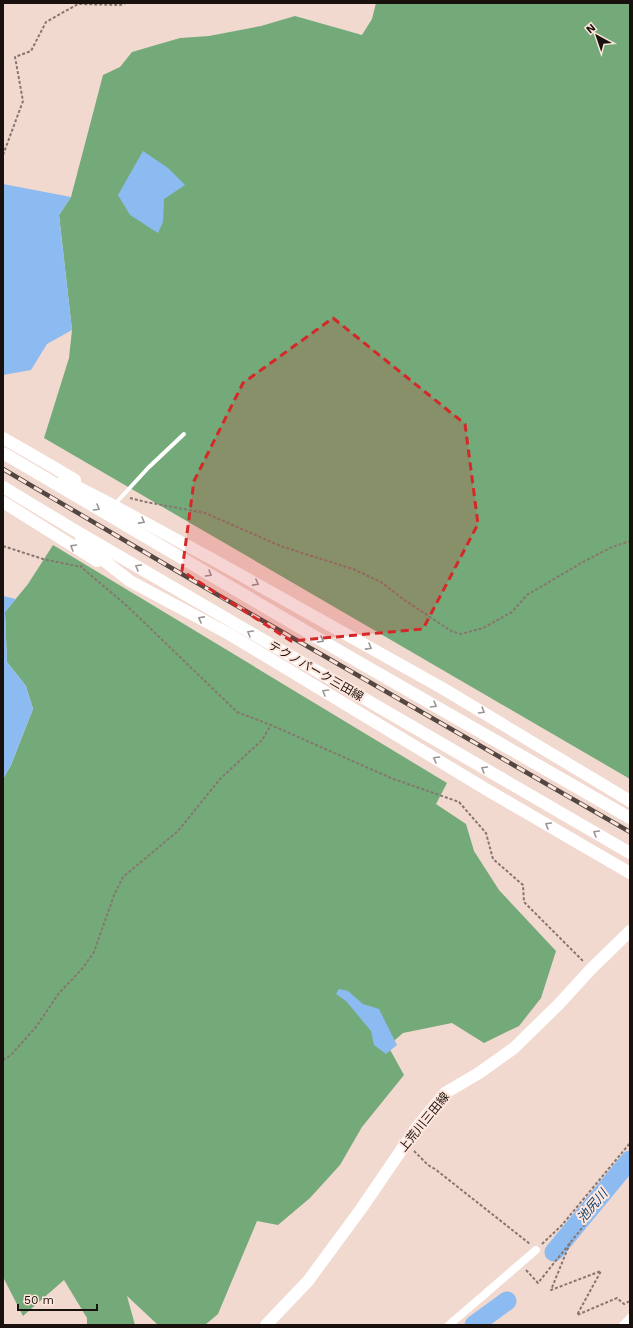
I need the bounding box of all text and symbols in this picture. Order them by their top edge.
north arrow [577,16,617,56]
text: N [584,21,598,36]
one-way arrow [93,504,100,511]
one-way arrow [138,516,145,523]
one-way arrow [70,544,77,551]
one-way arrow [135,565,142,572]
one-way arrow [205,570,212,577]
one-way arrow [251,579,259,586]
one-way arrow [198,616,205,624]
one-way arrow [247,630,254,637]
one-way arrow [317,636,324,643]
street label: テクノパーク三田線 [266,638,366,704]
one-way arrow [365,642,372,649]
one-way arrow [322,689,329,696]
one-way arrow [430,701,437,708]
one-way arrow [478,707,485,714]
one-way arrow [433,757,440,764]
one-way arrow [481,766,488,773]
one-way arrow [545,823,552,830]
one-way arrow [593,831,600,838]
street label: 上荒川三田線 [396,1090,452,1154]
water label: 池尻川 [574,1185,612,1226]
scale bar [18,1286,97,1312]
text: 50 m [24,1293,54,1307]

